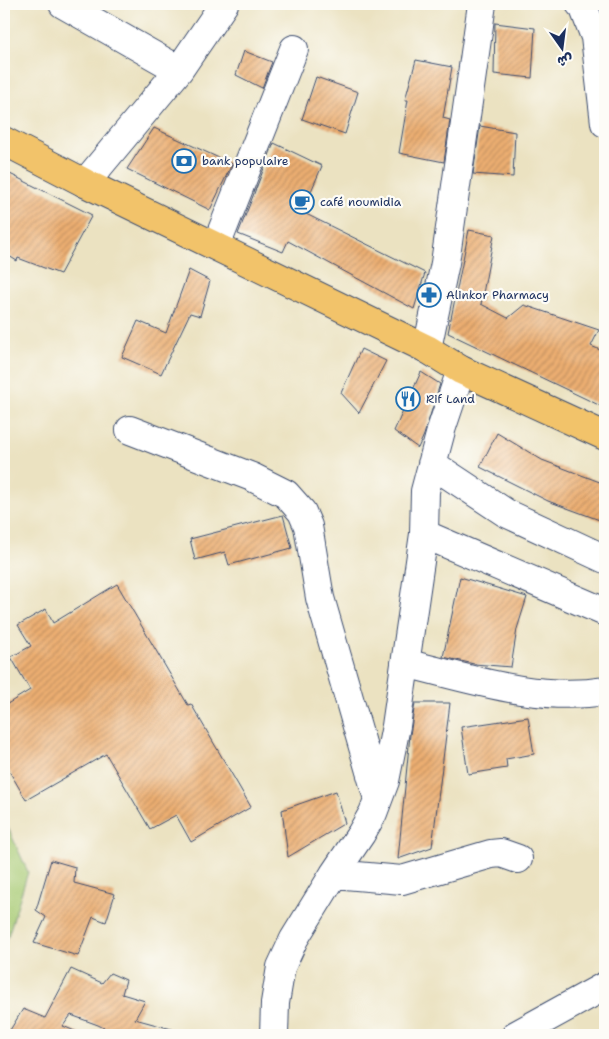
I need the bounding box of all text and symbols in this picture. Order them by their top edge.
north arrow [536,22,586,72]
text: ش [555,50,575,71]
bank icon: bank populaire [171,148,197,174]
place label: bank populaire [202,153,289,169]
cafe icon: café noumidia [289,189,315,215]
place label: café noumidia [320,194,402,210]
pharmacy icon: Alinkor Pharmacy [416,282,442,308]
place label: Alinkor Pharmacy [446,287,549,303]
restaurant icon: Rif Land [395,386,421,412]
place label: Rif Land [426,391,475,407]

